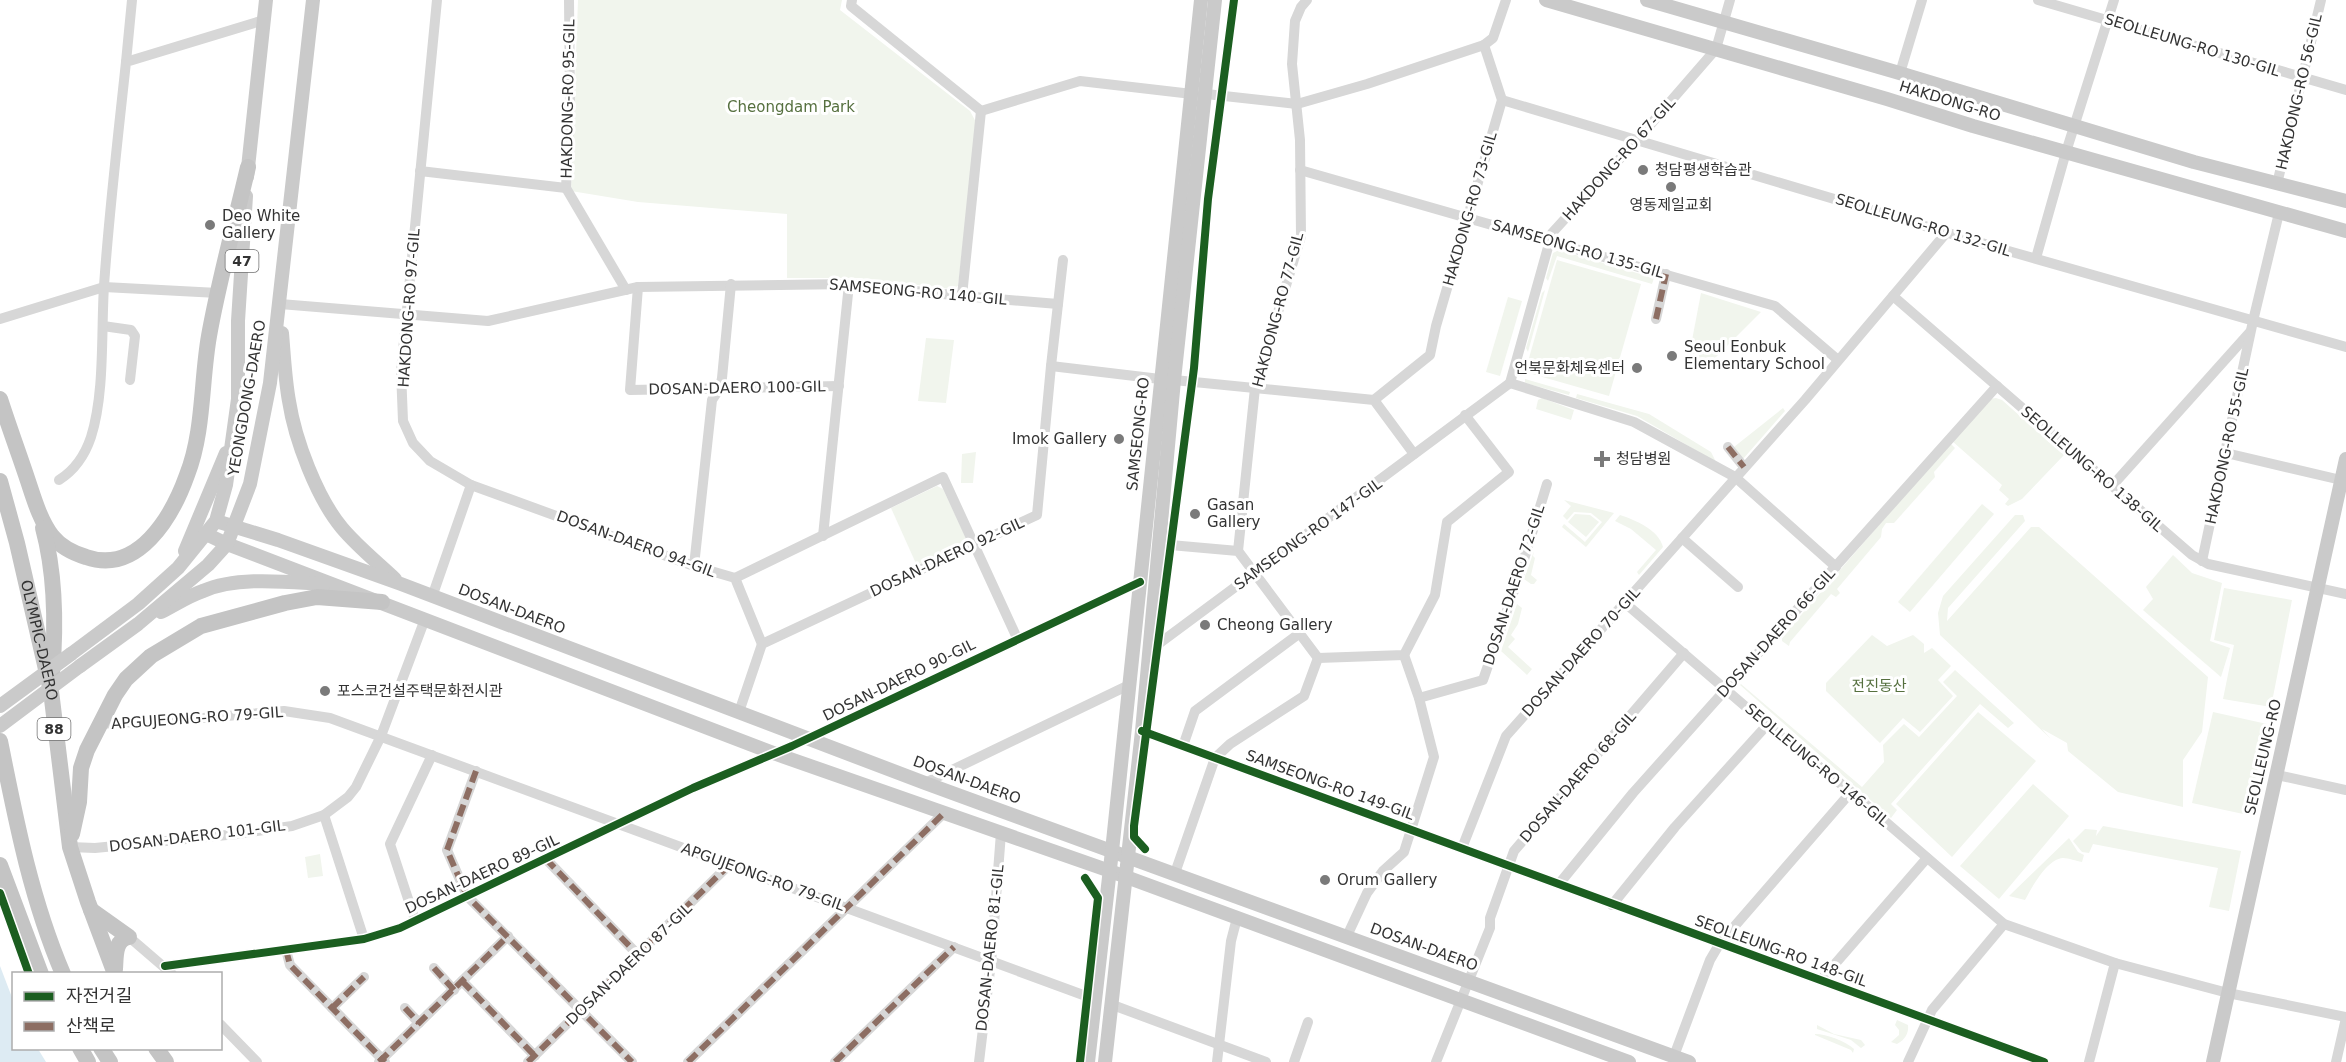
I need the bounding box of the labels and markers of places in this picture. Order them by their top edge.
place label: 청담평생학습관 [1655,161,1752,179]
marker: 청담평생학습관 [1636,163,1650,177]
marker: 영동제일교회 [1664,180,1678,194]
place label: 영동제일교회 [1630,196,1712,214]
place label: Deo White Gallery [222,207,300,242]
marker: Deo White Gallery [203,218,217,232]
place label: Seoul Eonbuk Elementary School [1684,338,1825,373]
marker: Seoul Eonbuk Elementary School [1665,349,1679,363]
place label: 언북문화체육센터 [1515,359,1625,377]
marker: 언북문화체육센터 [1630,361,1644,375]
place label: Imok Gallery [1012,430,1107,448]
marker: Imok Gallery [1112,432,1126,446]
marker: 청담병원 [1593,450,1611,468]
place label: 청담병원 [1616,450,1671,468]
place label: Gasan Gallery [1207,496,1261,531]
marker: Gasan Gallery [1188,507,1202,521]
place label: Cheong Gallery [1217,616,1333,634]
marker: Cheong Gallery [1198,618,1212,632]
place label: 포스코건설주택문화전시관 [337,682,503,700]
marker: 포스코건설주택문화전시관 [318,684,332,698]
place label: Orum Gallery [1337,871,1437,889]
marker: Orum Gallery [1318,873,1332,887]

